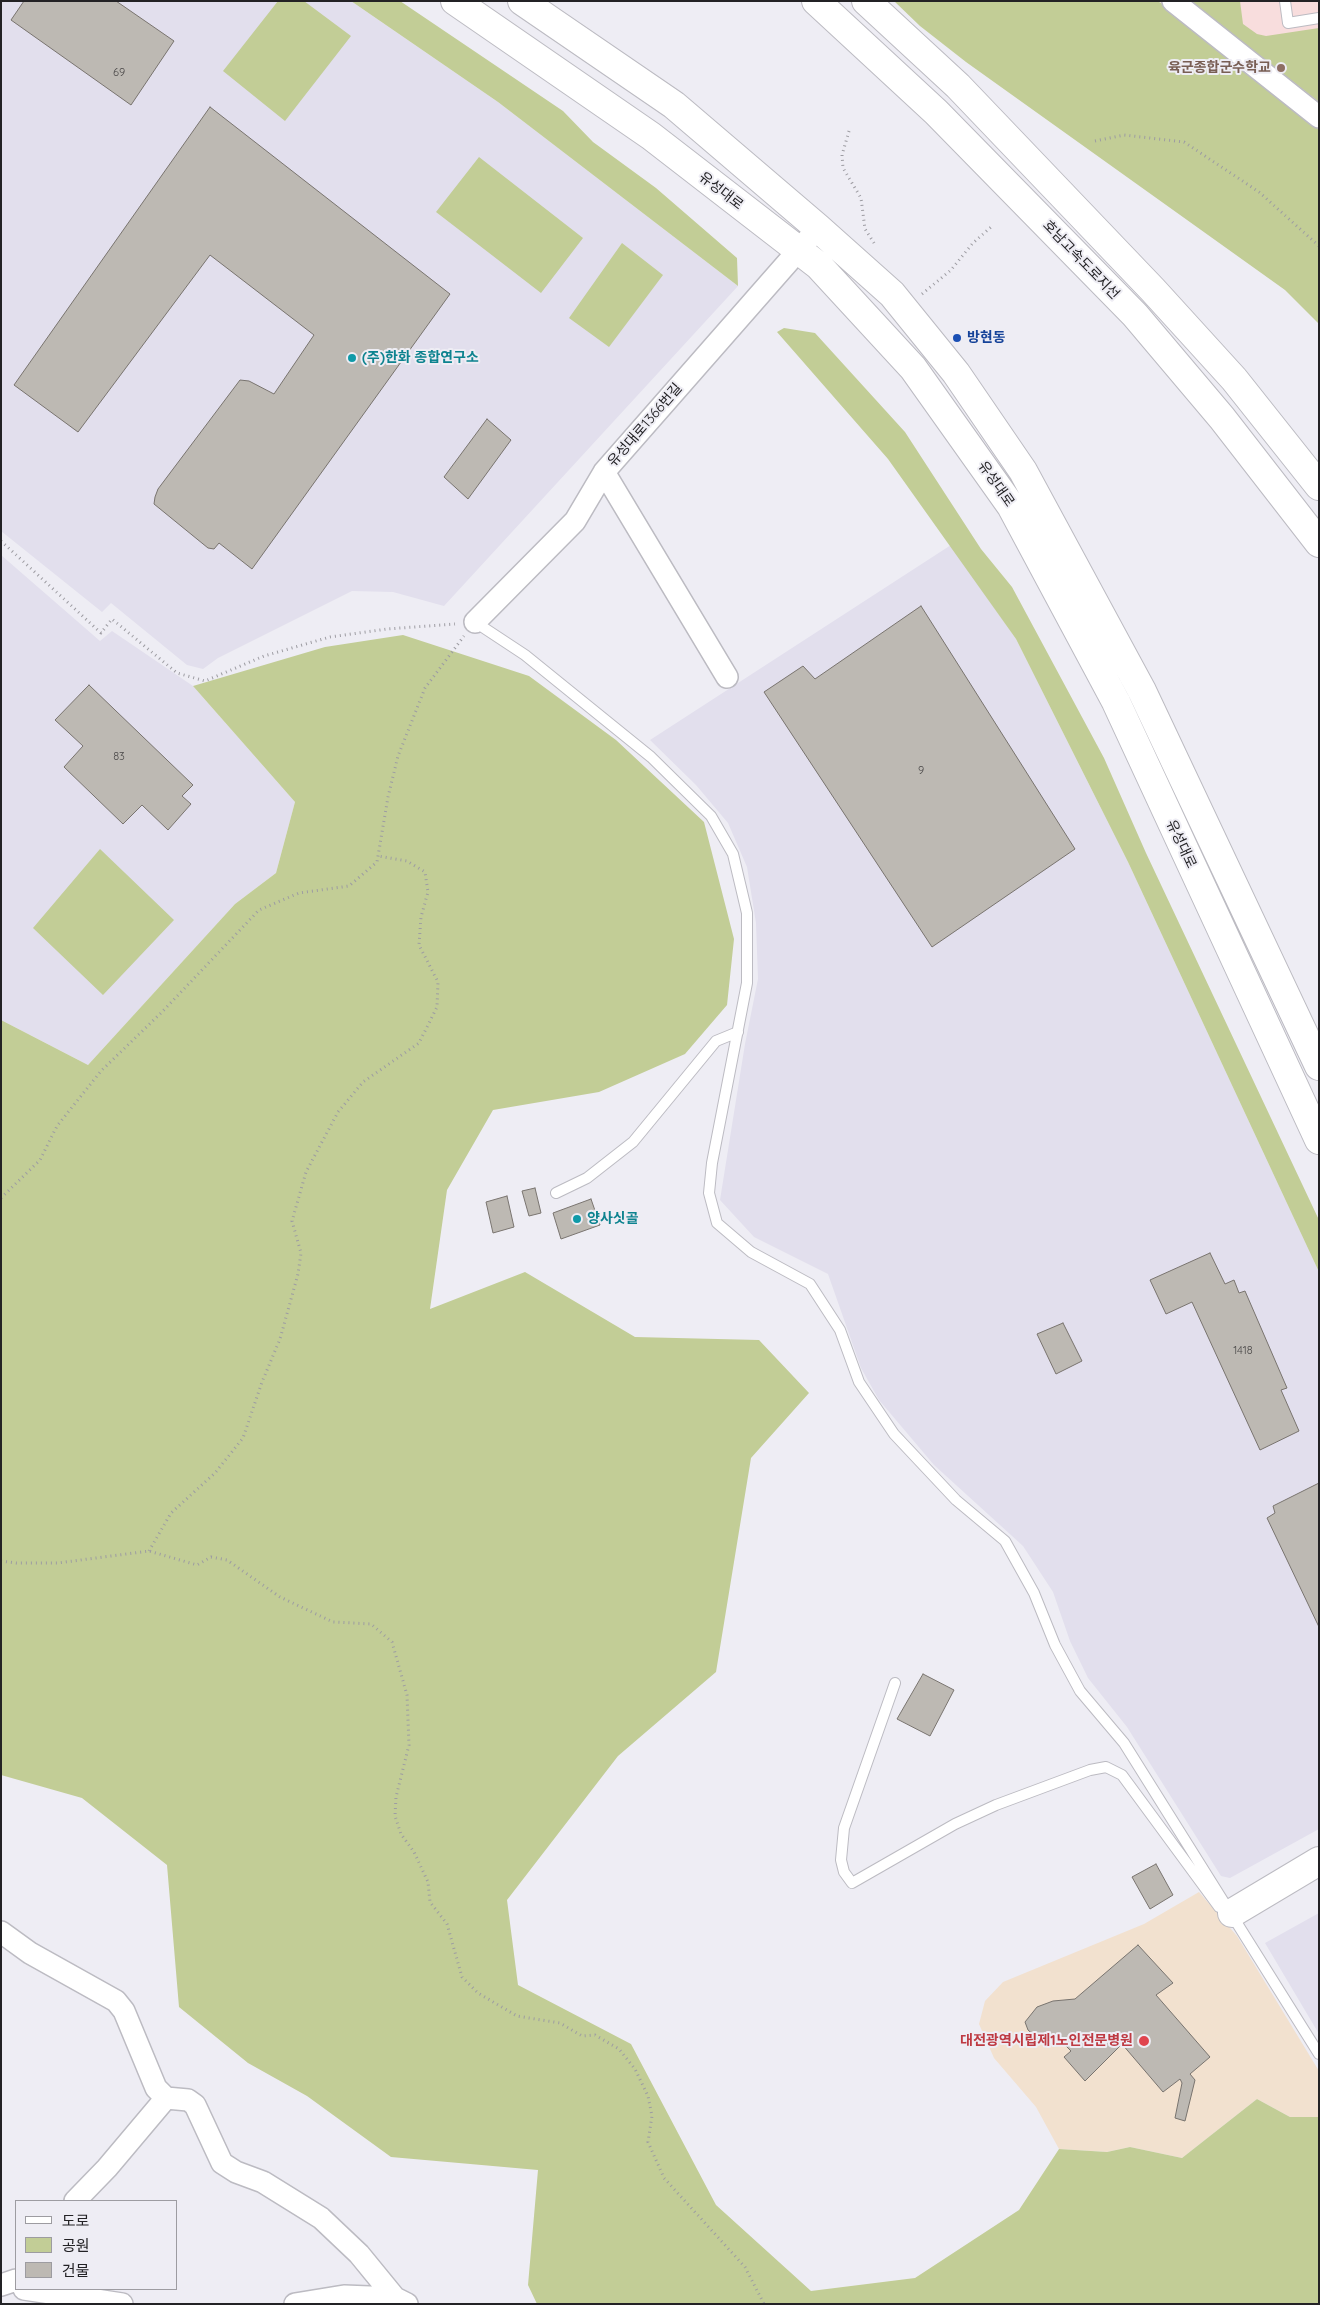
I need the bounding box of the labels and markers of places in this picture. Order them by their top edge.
place label: 육군종합군수학교 [1168,60,1271,76]
marker: 육군종합군수학교 [1275,62,1287,74]
place label: 방현동 [967,330,1006,346]
marker: 방현동 [951,332,963,344]
place label: (주)한화 종합연구소 [362,350,479,366]
marker: (주)한화 종합연구소 [346,352,358,364]
place label: 양사싯골 [587,1211,639,1227]
marker: 양사싯골 [571,1213,583,1225]
place label: 대전광역시립제1노인전문병원 [960,2033,1133,2049]
marker: 대전광역시립제1노인전문병원 [1137,2034,1151,2048]

